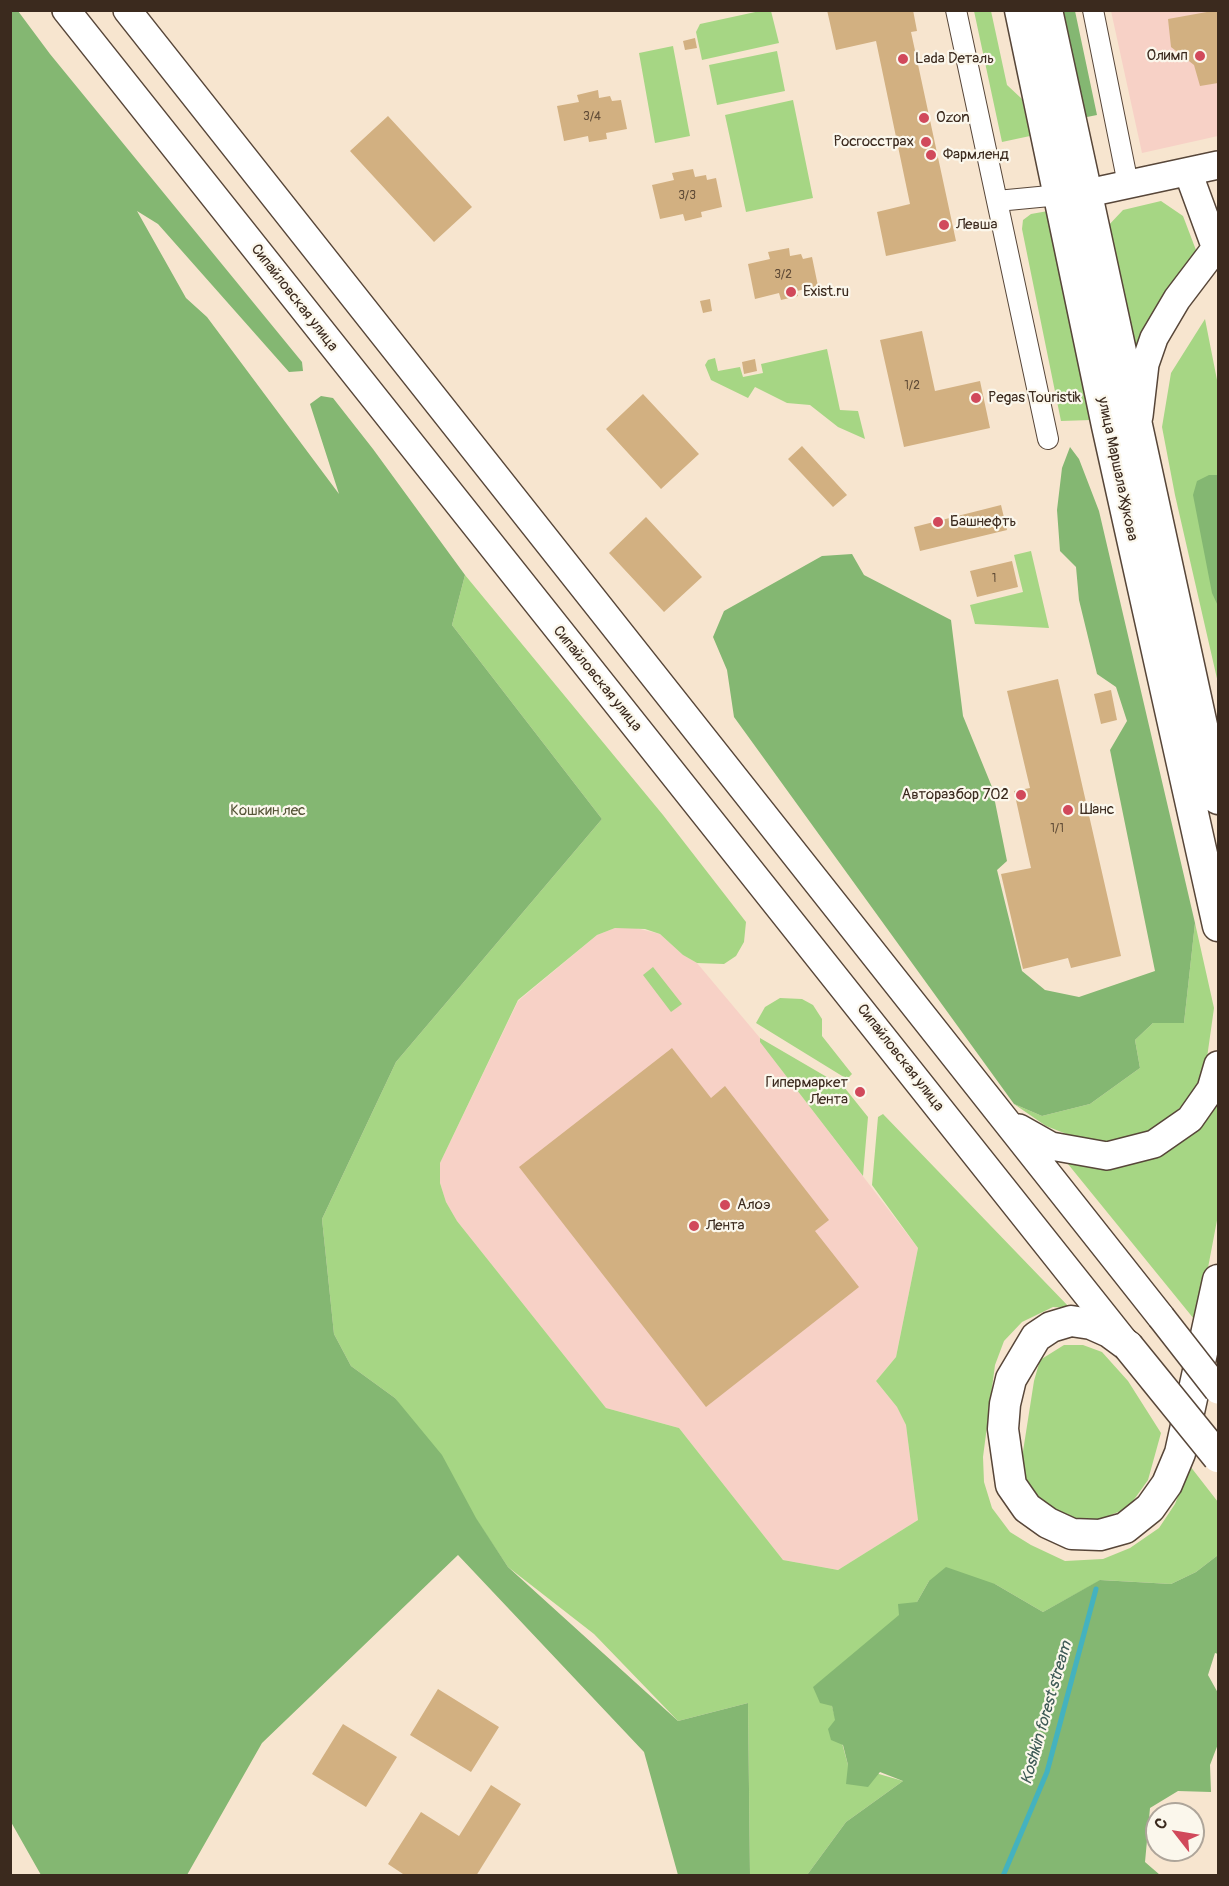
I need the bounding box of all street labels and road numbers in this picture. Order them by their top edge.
street label: Сипайловская улица [247,241,341,355]
street label: улица Маршала Жукова [1093,395,1141,543]
street label: Сипайловская улица [549,622,645,736]
street label: Сипайловская улица [853,1001,947,1115]

